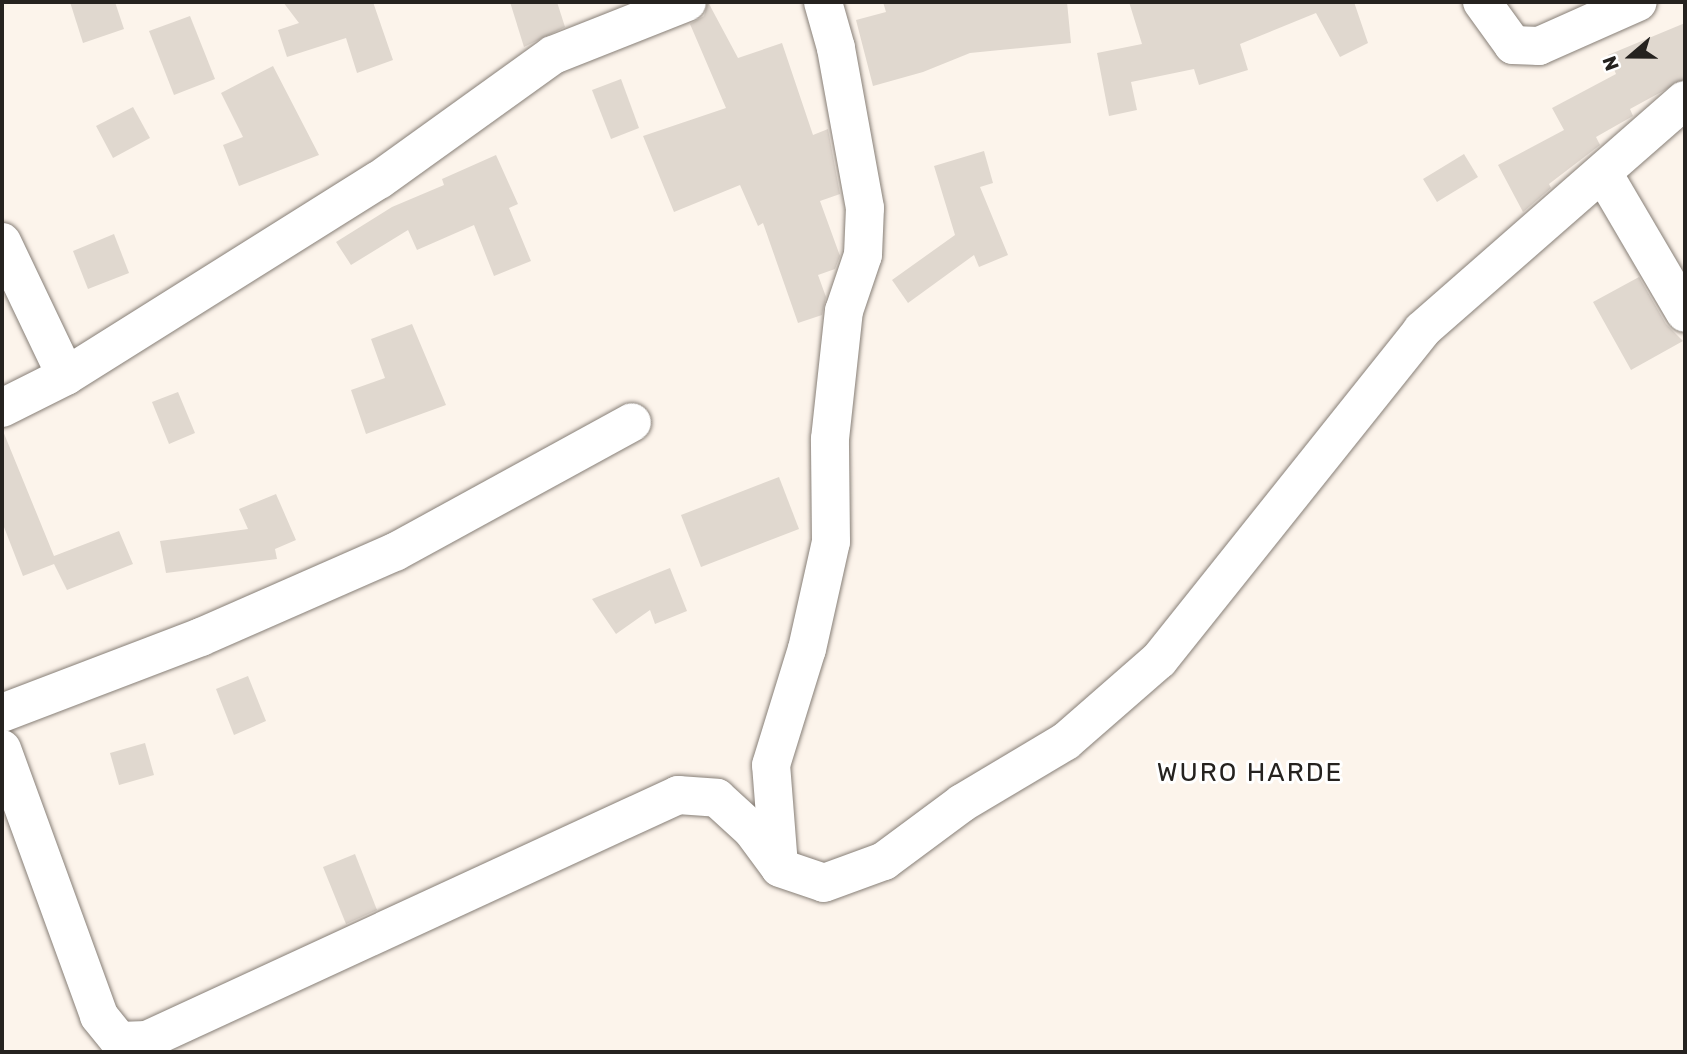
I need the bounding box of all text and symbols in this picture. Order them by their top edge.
north arrow [1596,21,1666,91]
text: N [1598,53,1624,74]
district label: WURO HARDE [1158,757,1342,789]

